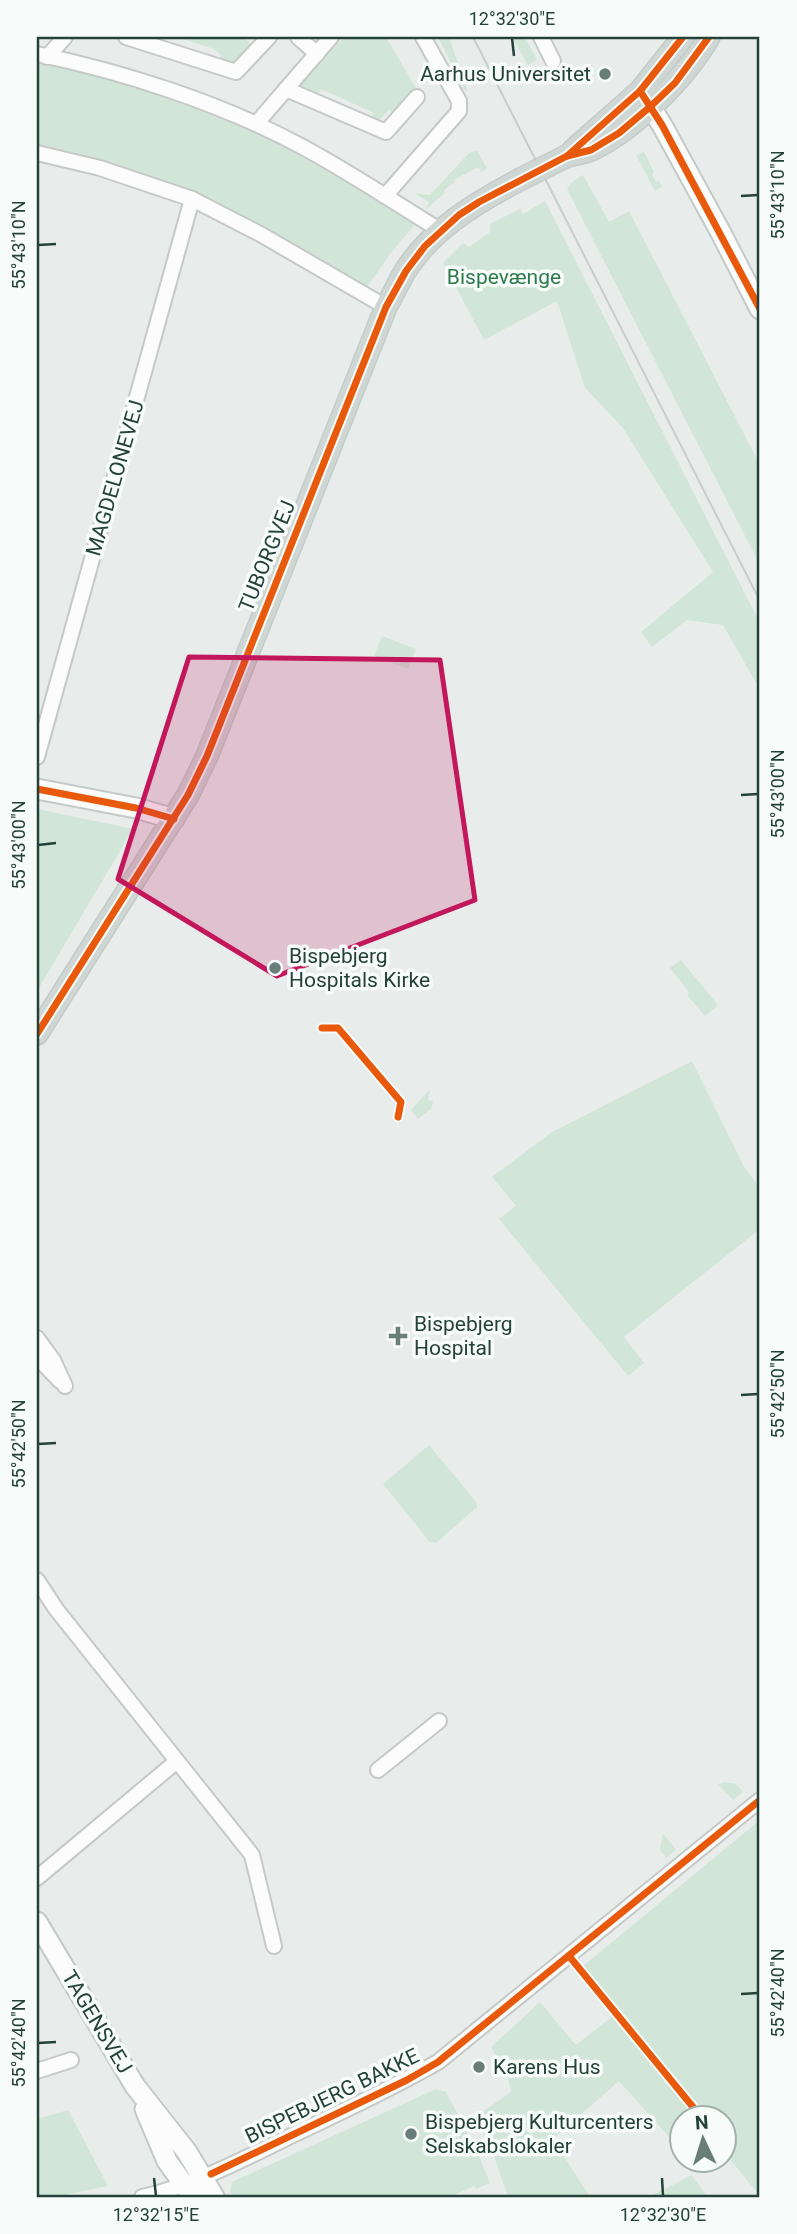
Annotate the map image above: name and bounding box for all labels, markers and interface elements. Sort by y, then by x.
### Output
text: 12°32'30"E [469,8,555,29]
place label: Aarhus Universitet [420,62,591,86]
marker: Aarhus Universitet [597,66,613,82]
text: 55°43'10"N [767,150,788,240]
text: 55°43'10"N [8,200,29,290]
park label: Bispevænge [447,265,561,289]
street label: MAGDELONEVEJ [81,397,149,559]
street label: TUBORGVEJ [234,497,300,615]
text: 55°43'00"N [767,749,788,839]
text: 55°43'00"N [8,800,29,890]
place label: Bispebjerg Hospitals Kirke [289,944,430,992]
marker: Bispebjerg Hospitals Kirke [267,960,283,976]
place label: Bispebjerg Hospital [414,1312,513,1360]
marker: Bispebjerg Hospital [388,1326,408,1346]
text: 55°42'50"N [767,1349,788,1439]
text: 55°42'50"N [8,1399,29,1489]
text: 55°42'40"N [767,1948,788,2038]
street label: TAGENSVEJ [57,1966,137,2078]
text: 55°42'40"N [8,1998,29,2088]
street label: BISPEBJERG BAKKE [241,2043,423,2149]
place label: Karens Hus [493,2055,601,2079]
marker: Karens Hus [471,2059,487,2075]
north arrow [668,2104,738,2174]
place label: Bispebjerg Kulturcenters Selskabslokaler [425,2110,654,2158]
text: N [694,2111,709,2134]
marker: Bispebjerg Kulturcenters Selskabslokaler [403,2126,419,2142]
text: 12°32'15"E [113,2204,199,2225]
text: 12°32'30"E [620,2204,706,2225]

